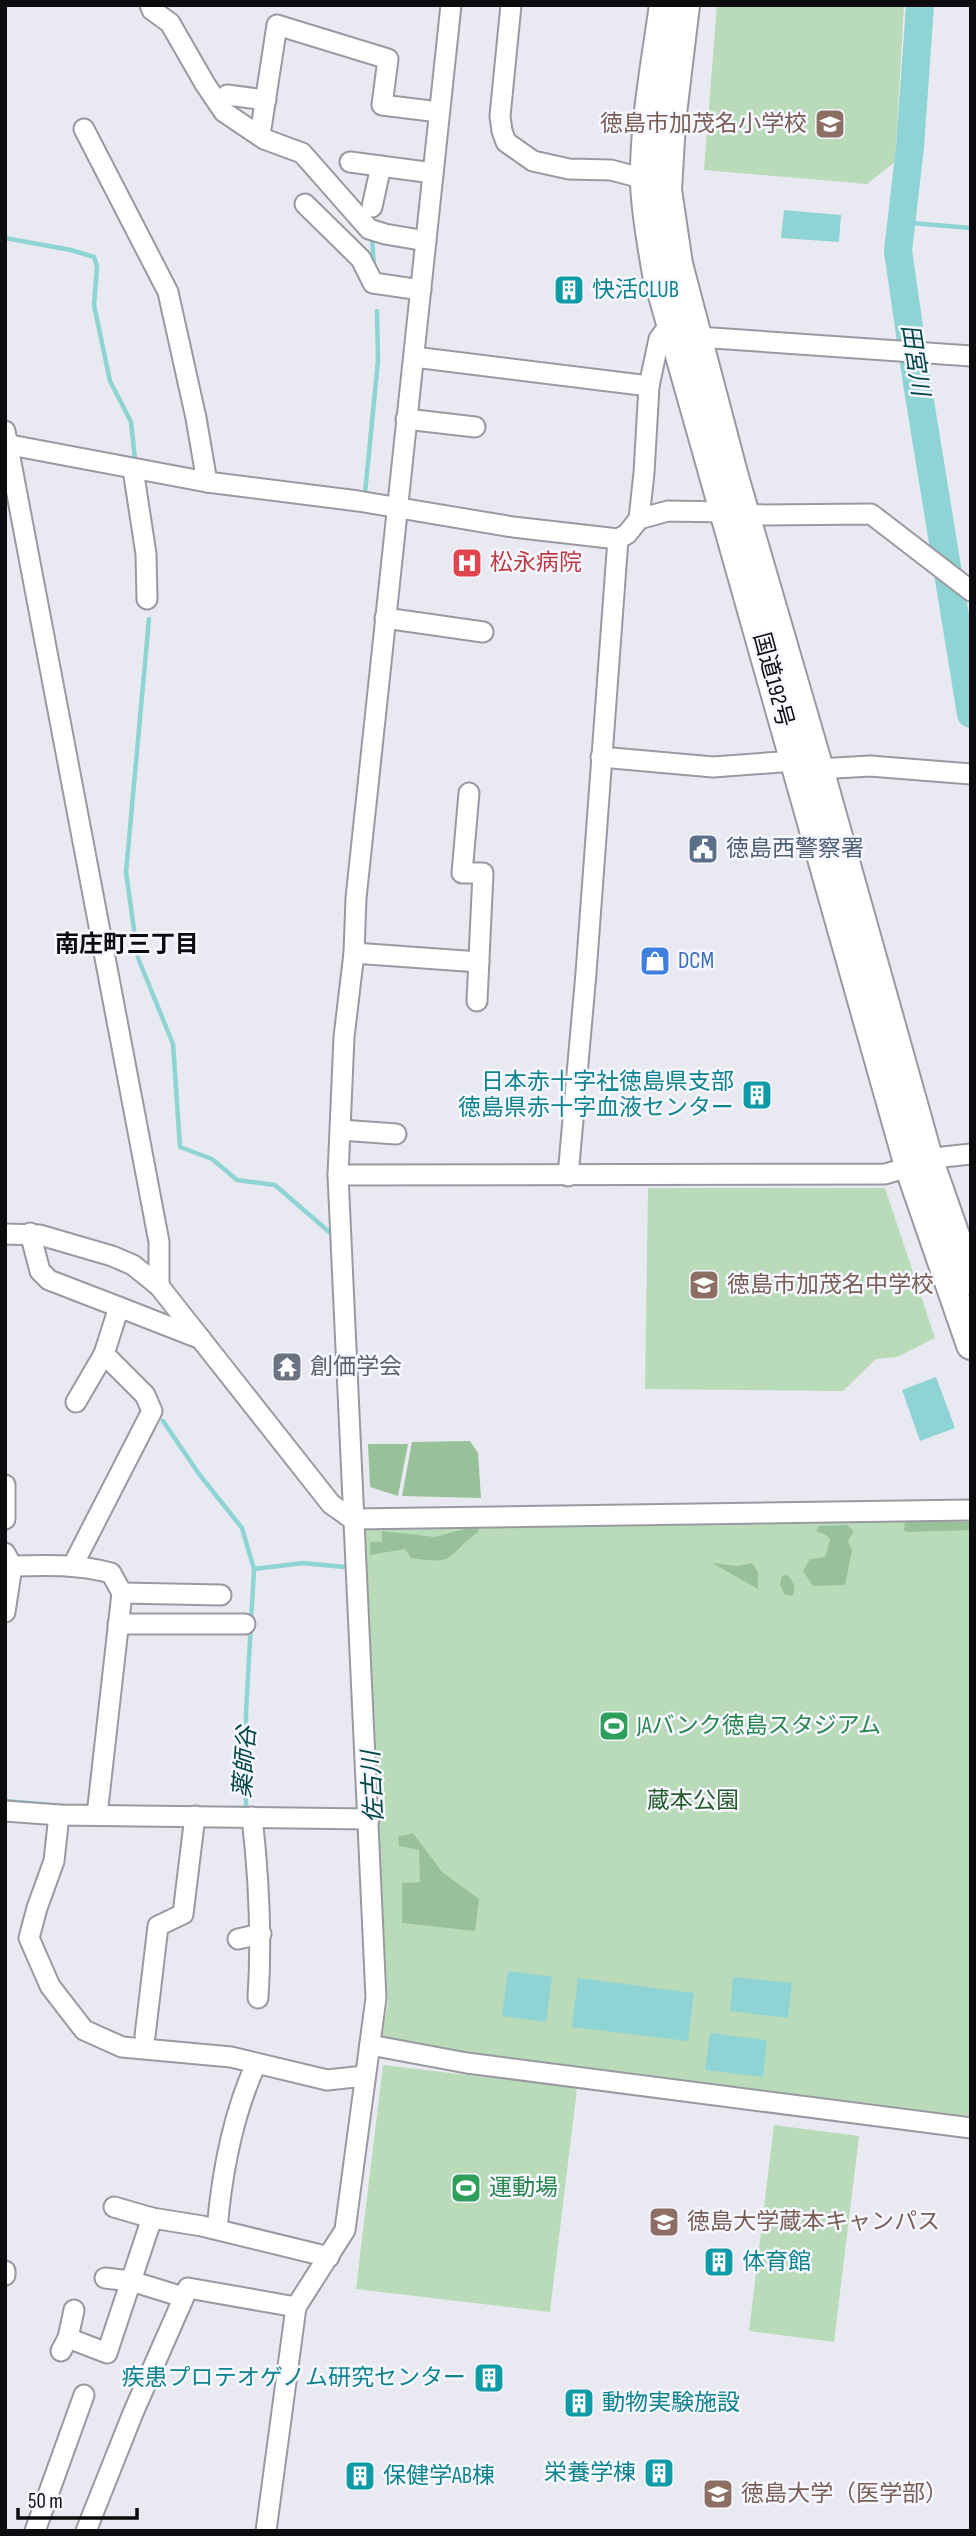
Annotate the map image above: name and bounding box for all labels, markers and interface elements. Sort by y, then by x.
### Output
school or university icon: 徳島市加茂名小学校 [813,107,847,141]
place label: 徳島市加茂名小学校 [600,110,807,138]
building icon: 快活CLUB [552,273,586,307]
place label: 快活CLUB [592,276,679,304]
water label: 田宮川 [895,322,935,401]
hospital icon: 松永病院 [450,546,484,580]
place label: 松永病院 [490,549,582,577]
street label: 国道192号 [747,630,799,730]
public building icon: 徳島西警察署 [686,832,720,866]
place label: 徳島西警察署 [726,835,864,863]
district label: 南庄町三丁目 [55,930,199,959]
shop icon: DCM [638,944,672,978]
place label: DCM [678,947,714,975]
place label: 日本赤十字社徳島県支部 徳島県赤十字血液センター [458,1068,734,1122]
building icon: 日本赤十字社徳島県支部 徳島県赤十字血液センター [740,1078,774,1112]
school or university icon: 徳島市加茂名中学校 [687,1268,721,1302]
place label: 徳島市加茂名中学校 [727,1271,934,1299]
temple icon: 創価学会 [270,1350,304,1384]
place label: 創価学会 [310,1353,402,1381]
sports icon: JAバンク徳島スタジアム [597,1709,631,1743]
place label: JAバンク徳島スタジアム [636,1712,881,1740]
water label: 薬師谷 [228,1723,262,1799]
water label: 佐古川 [356,1747,389,1824]
park label: 蔵本公園 [647,1787,739,1815]
sports icon: 運動場 [449,2171,483,2205]
place label: 運動場 [489,2174,558,2202]
school or university icon: 徳島大学蔵本キャンパス [647,2205,681,2239]
place label: 徳島大学蔵本キャンパス [687,2208,940,2236]
building icon: 体育館 [702,2245,736,2279]
place label: 体育館 [742,2248,811,2276]
building icon: 疾患プロテオゲノム研究センター [472,2361,506,2395]
place label: 疾患プロテオゲノム研究センター [122,2364,466,2392]
building icon: 動物実験施設 [562,2386,596,2420]
place label: 動物実験施設 [602,2389,740,2417]
building icon: 栄養学棟 [642,2456,676,2490]
building icon: 保健学AB棟 [343,2459,377,2493]
place label: 栄養学棟 [544,2459,636,2487]
place label: 保健学AB棟 [383,2462,495,2490]
scale bar [18,2476,136,2520]
school or university icon: 徳島大学（医学部） [701,2477,735,2511]
place label: 徳島大学（医学部） [741,2480,948,2508]
text: 50 m [28,2489,63,2514]

